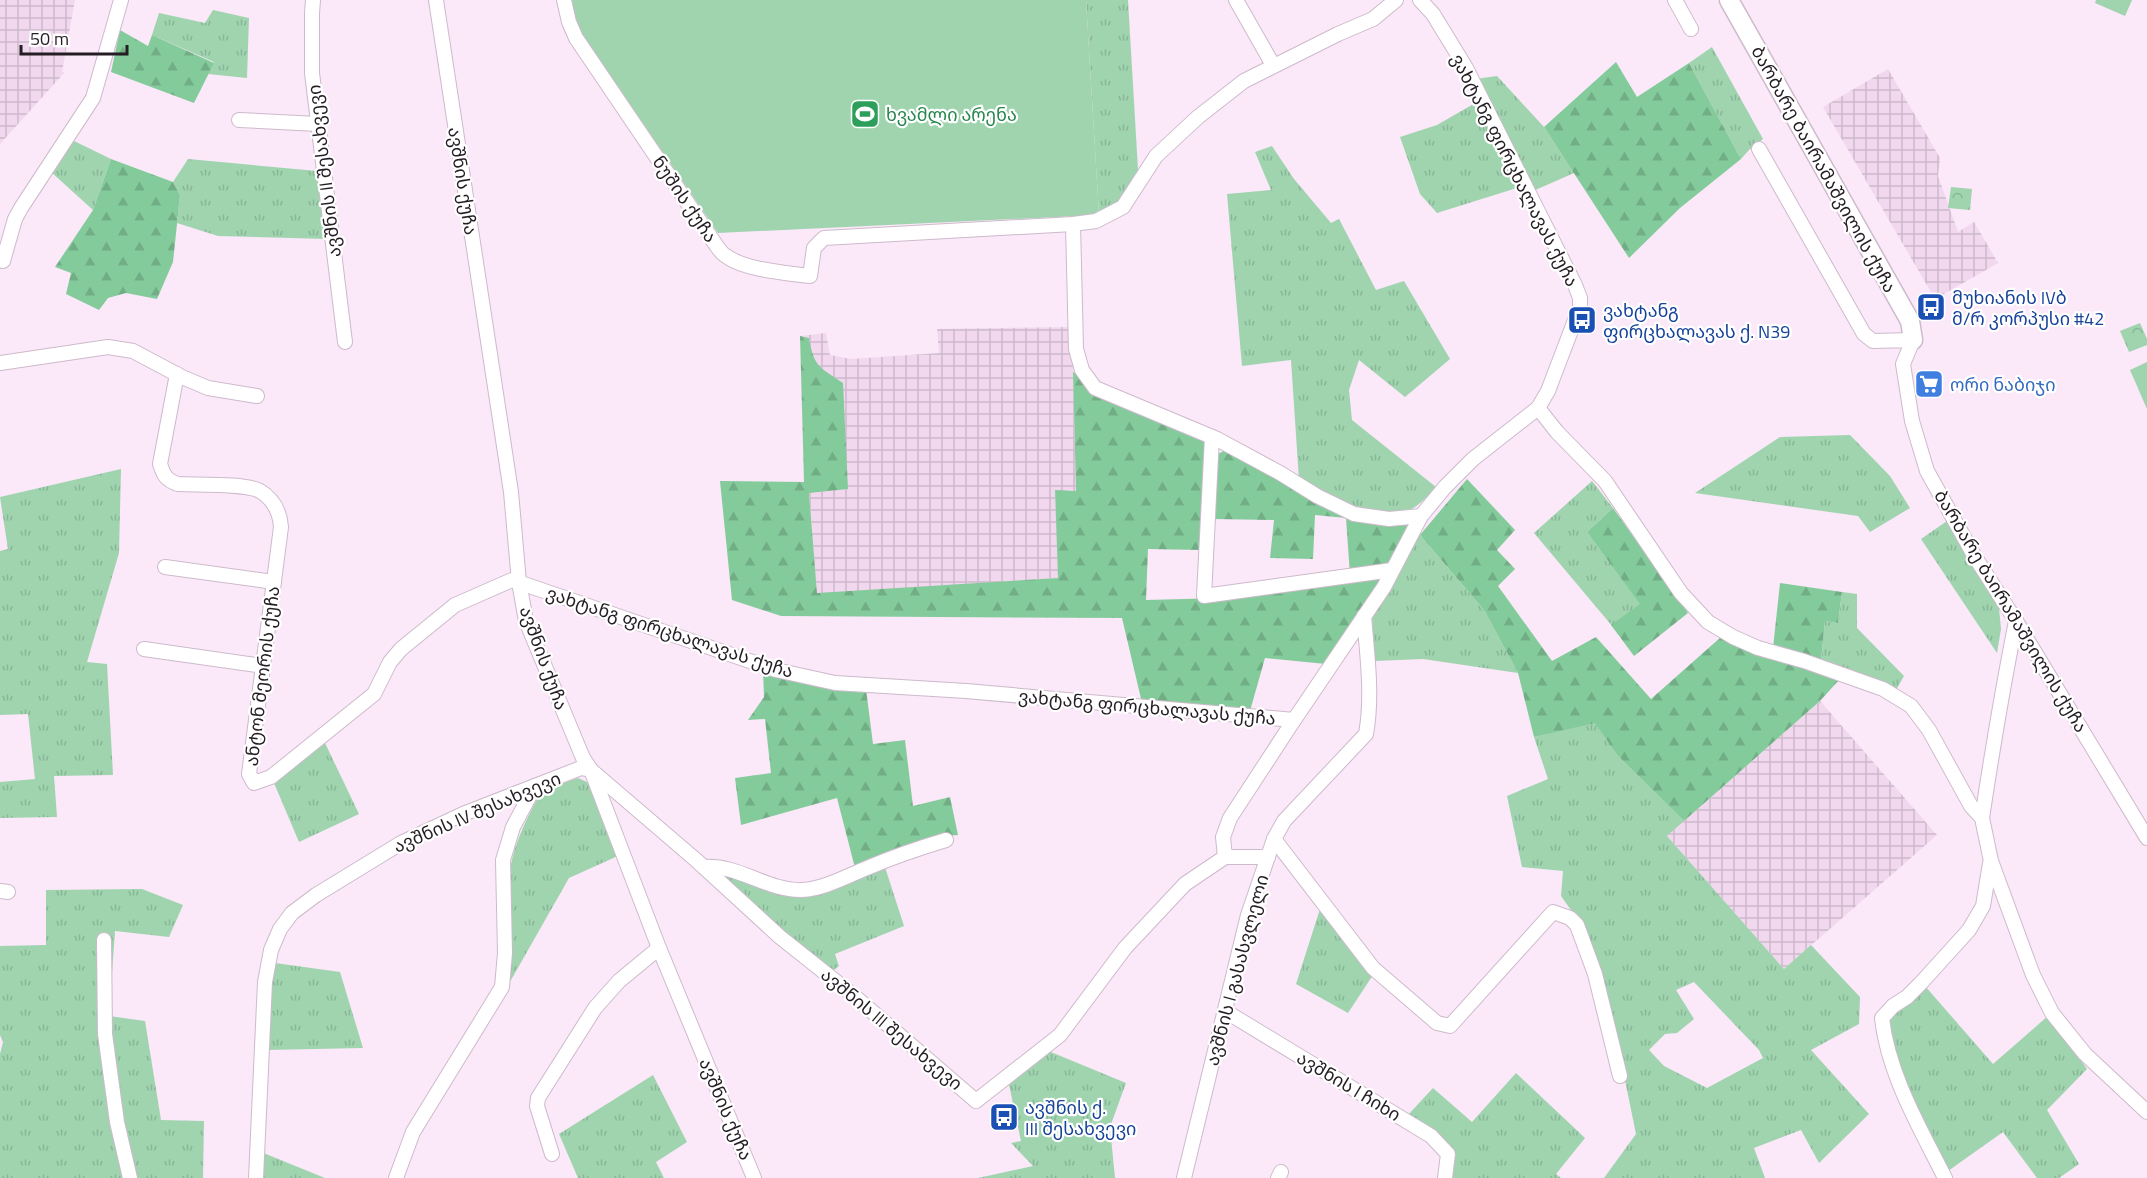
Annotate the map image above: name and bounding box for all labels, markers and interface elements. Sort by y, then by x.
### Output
scale bar [21,18,128,56]
text: 50 m [30,25,69,52]
street label: ბარბარე ბაირამაშვილის ქუჩა [1745,40,1903,298]
street label: ვახტანგ ფირცხალავას ქუჩა [1444,49,1586,291]
street label: ავშნის II შესახვევი [300,83,348,259]
sports icon: ხვამლი არენა [849,98,881,130]
place label: ხვამლი არენა [886,101,1017,128]
street label: ავშნის ქუჩა [441,125,485,237]
street label: ნუშის ქუჩა [646,150,724,248]
place label: მუხიანის IVბ მ/რ კორპუსი #42 [1952,284,2104,332]
bus stop icon: მუხიანის IVბ მ/რ კორპუსი #42 [1915,291,1947,323]
place label: ვახტანგ ფირცხალავას ქ. N39 [1603,297,1790,345]
bus stop icon: ვახტანგ ფირცხალავას ქ. N39 [1566,304,1598,336]
supermarket icon: ორი ნაბიჯი [1913,368,1945,400]
place label: ორი ნაბიჯი [1950,371,2056,398]
street label: ბარბარე ბაირამაშვილის ქუჩა [1928,484,2094,738]
street label: ვახტანგ ფირცხალავას ქუჩა [543,579,797,685]
street label: ანტონ მეორის ქუჩა [238,584,286,768]
street label: ავშნის ქუჩა [513,602,575,714]
street label: ვახტანგ ფირცხალავას ქუჩა [1017,682,1277,732]
street label: ავშნის IV შესახვევი [389,764,565,860]
street label: ავშნის I გასასვლელი [1198,871,1276,1069]
street label: ავშნის III შესახვევი [815,961,969,1097]
street label: ავშნის I ჩიხი [1292,1044,1406,1128]
street label: ავშნის ქუჩა [692,1054,760,1164]
place label: ავშნის ქ. III შესახვევი [1025,1094,1136,1142]
bus stop icon: ავშნის ქ. III შესახვევი [988,1101,1020,1133]

